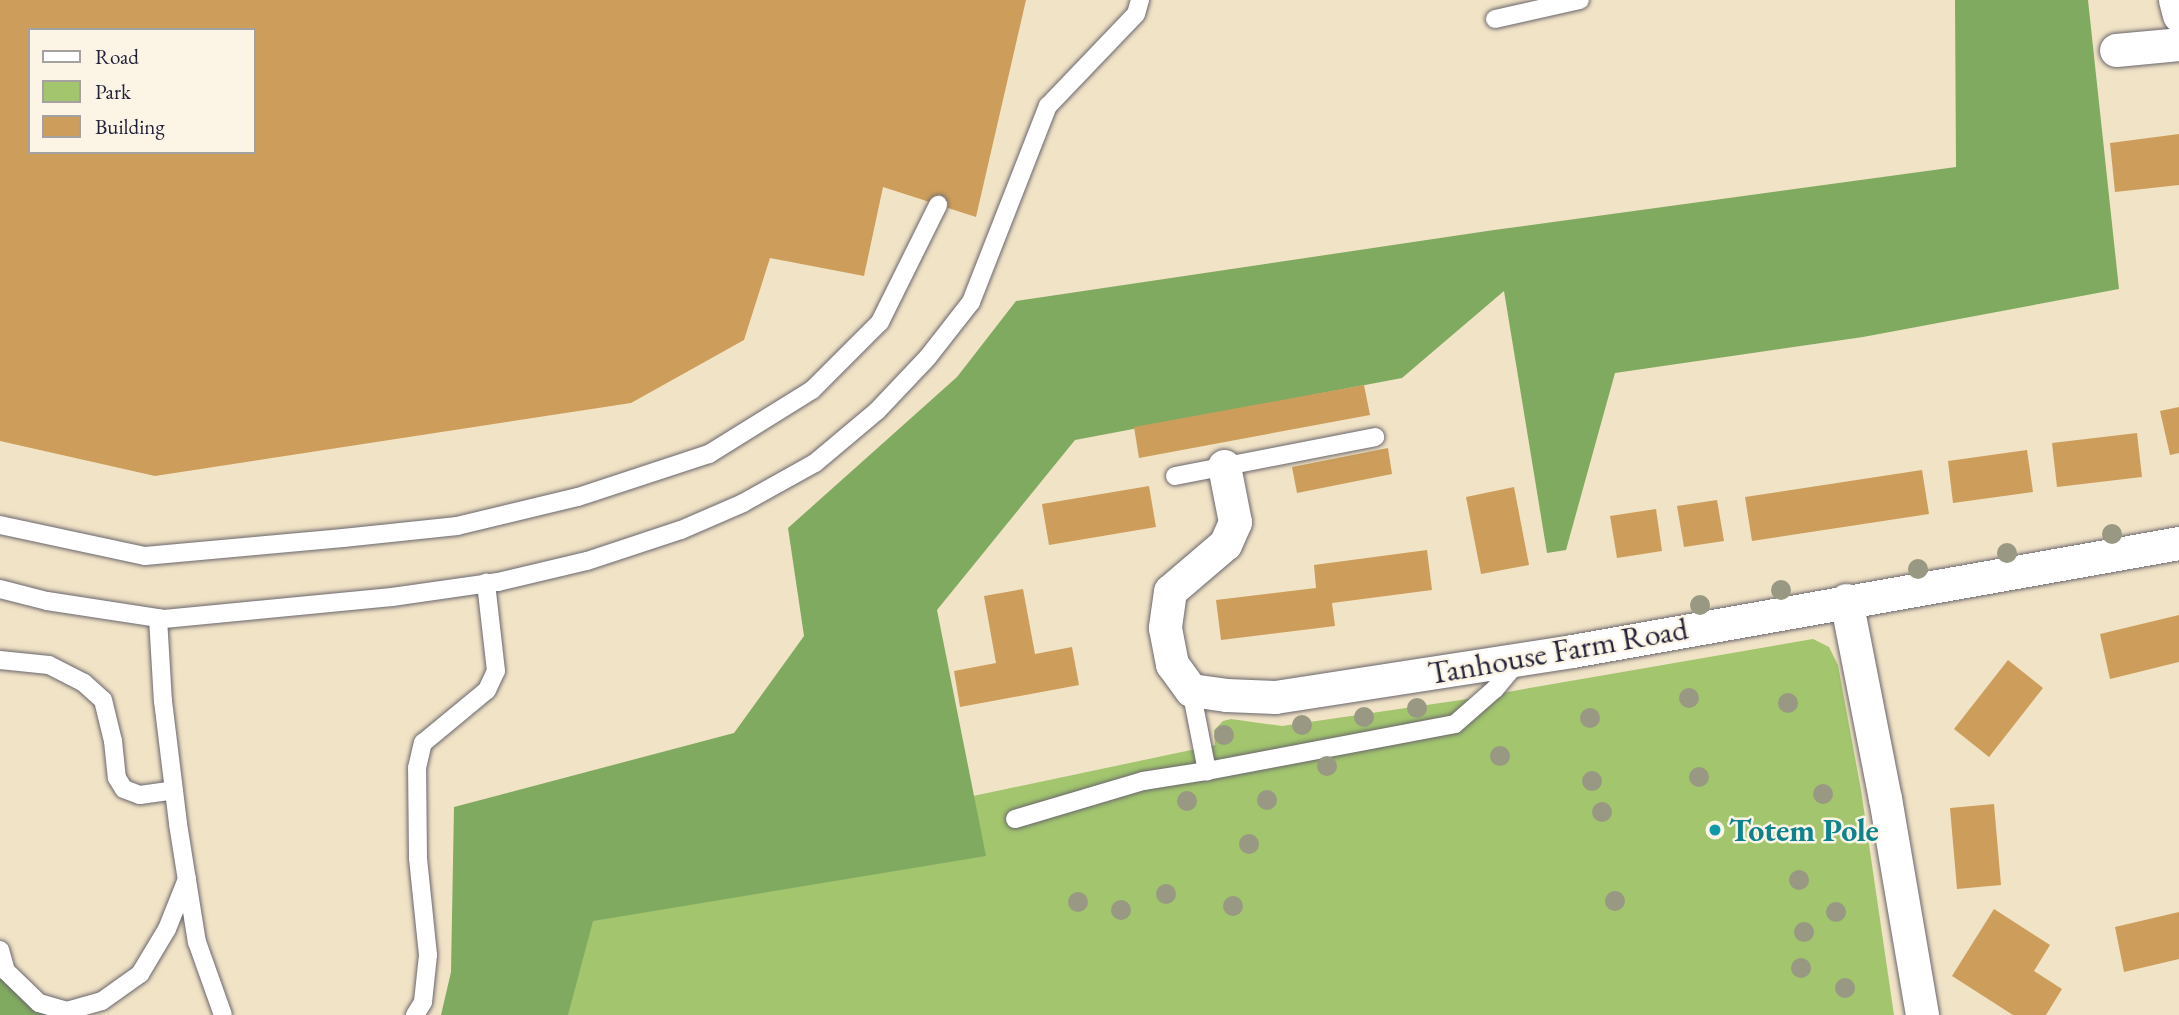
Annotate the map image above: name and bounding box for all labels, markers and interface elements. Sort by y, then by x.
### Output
legend [28,28,256,154]
text: Road [95,43,139,70]
text: Park [95,78,131,105]
text: Building [95,113,165,140]
street label: Tanhouse Farm Road [1425,609,1691,693]
place label: Totem Pole [1729,811,1879,849]
marker: Totem Pole [1707,822,1723,838]

